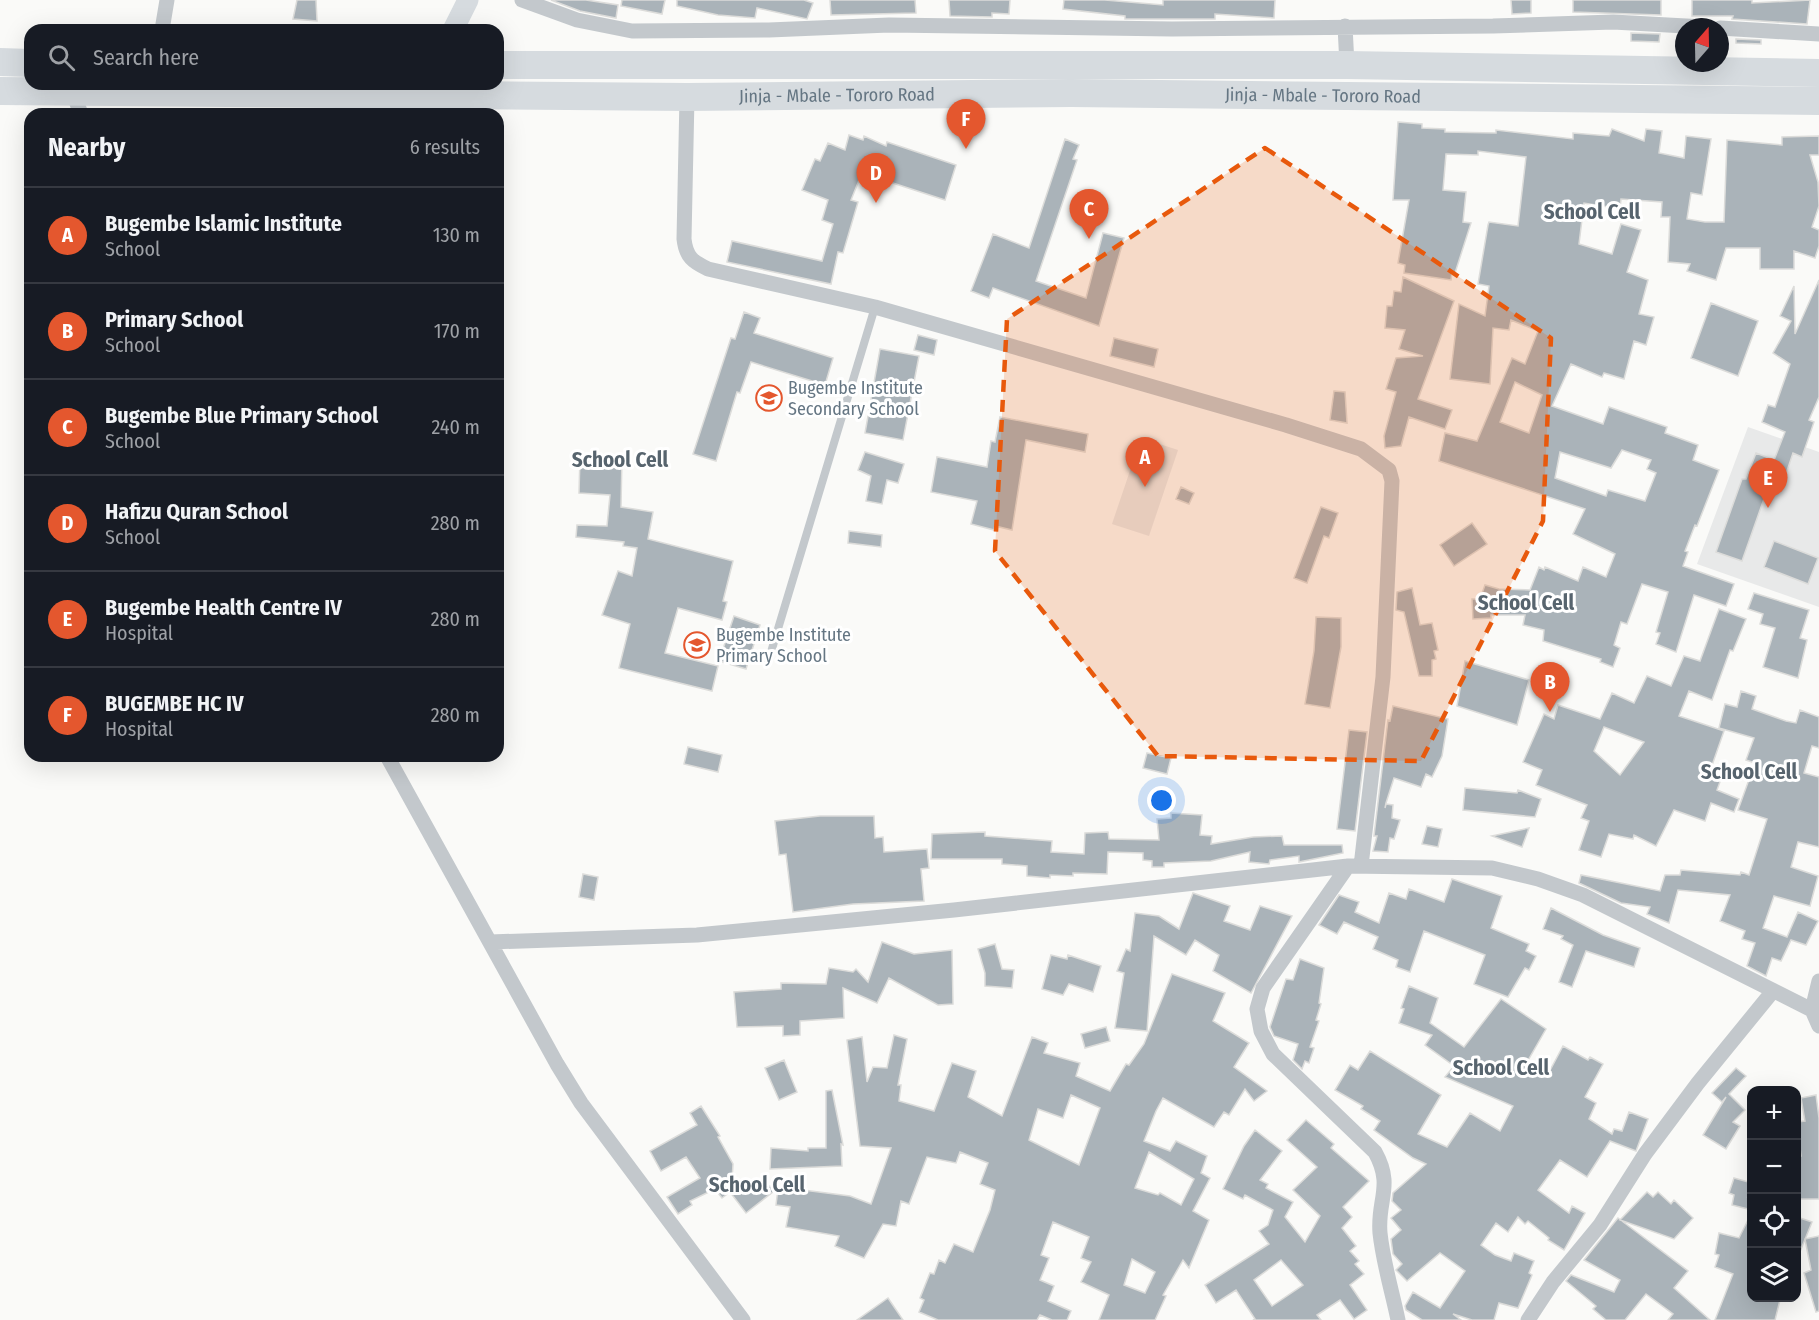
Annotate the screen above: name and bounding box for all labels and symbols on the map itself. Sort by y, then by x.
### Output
north arrow [1675,18,1729,72]
street label: Jinja - Mbale - Tororo Road [739,83,935,107]
street label: Jinja - Mbale - Tororo Road [1225,84,1421,108]
pin: F [946,100,986,149]
pin: D [856,154,896,203]
pin: C [1070,190,1108,239]
district label: School Cell [1544,199,1640,225]
place label: Bugembe Institute Secondary School [788,377,923,420]
school or university icon: Bugembe Institute Secondary School [754,383,784,413]
pin: A [1126,438,1164,487]
district label: School Cell [572,447,668,473]
pin: E [1748,458,1788,508]
district label: School Cell [1478,590,1574,616]
place label: Bugembe Institute Primary School [716,624,851,667]
school or university icon: Bugembe Institute Primary School [682,630,712,660]
pin: B [1530,662,1570,712]
district label: School Cell [1701,759,1797,785]
your location [1147,786,1176,815]
district label: School Cell [1453,1055,1549,1081]
district label: School Cell [709,1172,805,1198]

